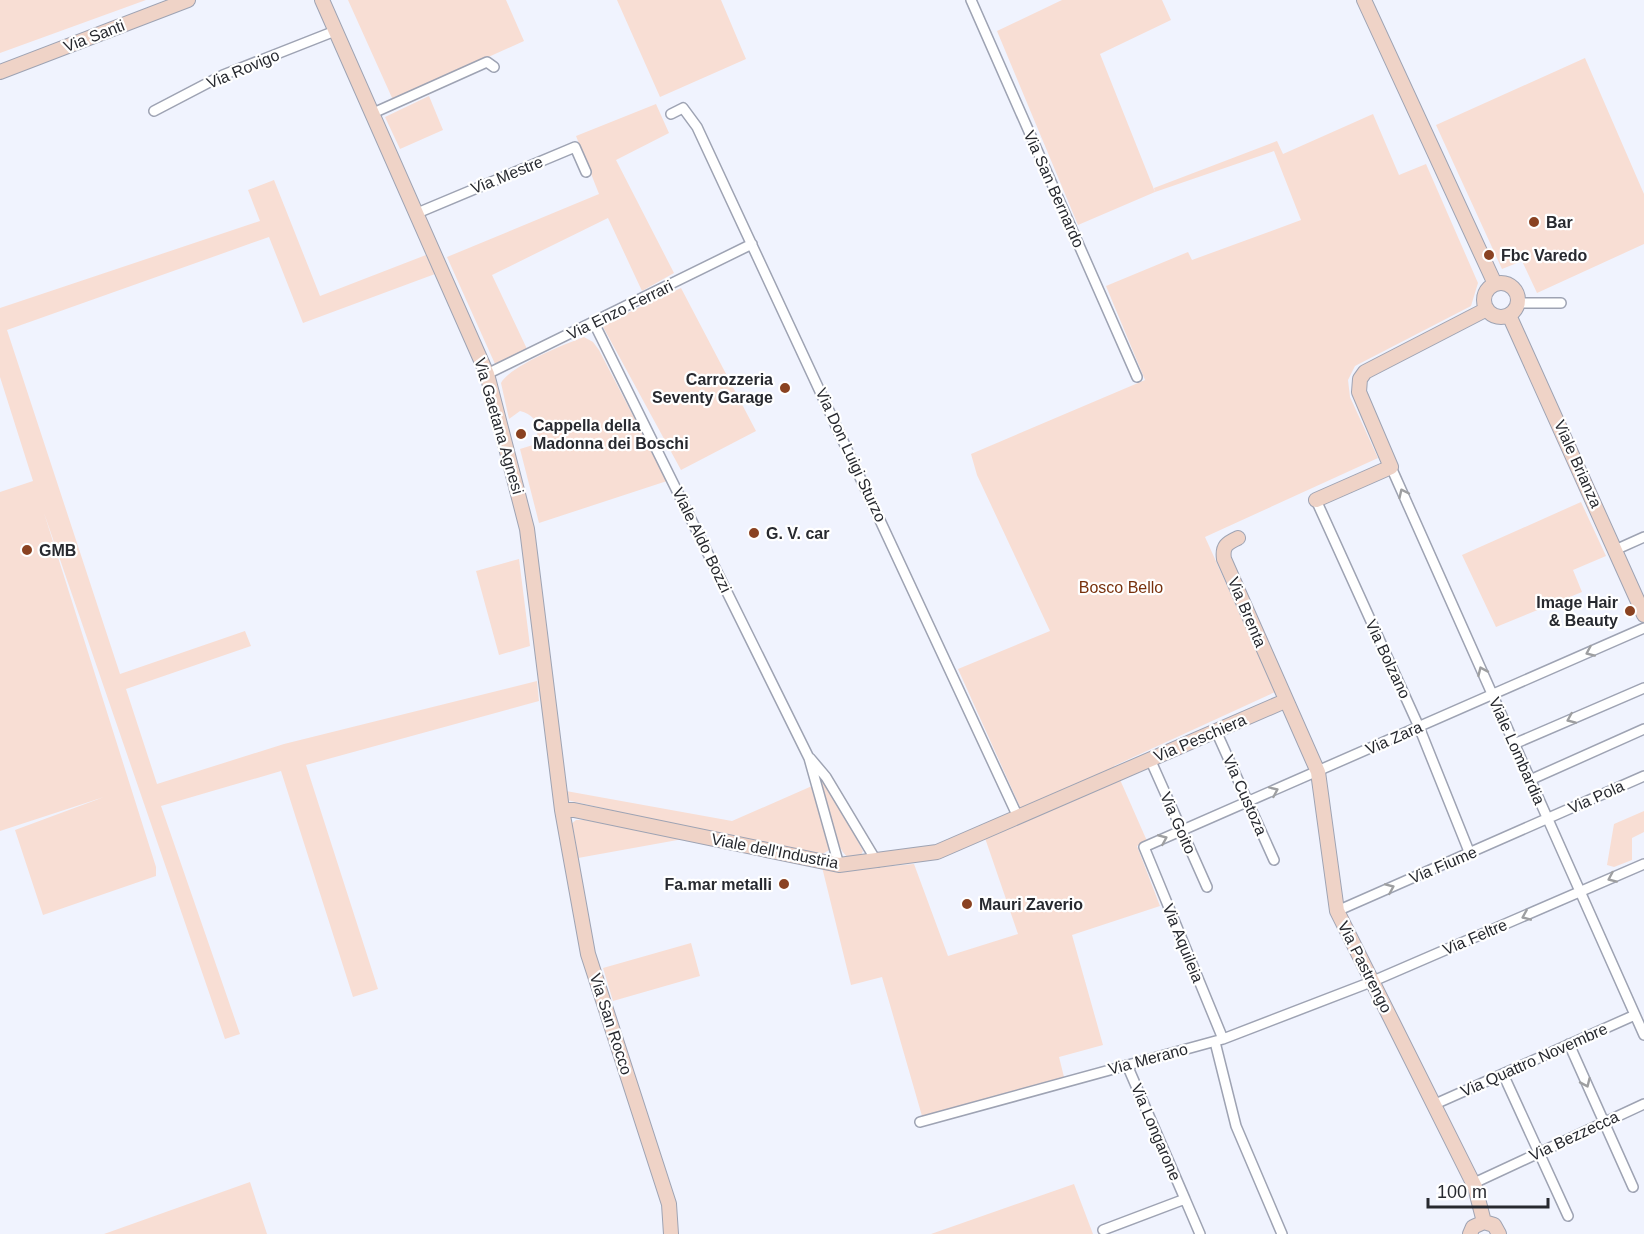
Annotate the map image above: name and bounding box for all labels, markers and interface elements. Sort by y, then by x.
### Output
street label: Via Santi [61,17,127,55]
street label: Via Rovigo [204,46,282,92]
street label: Via San Bernardo [1021,128,1087,250]
street label: Via Mestre [468,153,546,197]
place label: Bar [1546,214,1573,231]
marker: Bar [1527,215,1541,229]
place label: Fbc Varedo [1501,247,1587,264]
marker: Fbc Varedo [1482,248,1496,262]
street label: Via Enzo Ferrari [564,277,676,343]
street label: Via Gaetana Agnesi [471,356,527,496]
place label: Carrozzeria Seventy Garage [652,371,773,406]
marker: Carrozzeria Seventy Garage [778,381,792,395]
street label: Via Don Luigi Sturzo [813,385,890,525]
place label: Cappella della Madonna dei Boschi [533,417,689,452]
street label: Viale Brianza [1551,418,1605,510]
marker: Cappella della Madonna dei Boschi [514,427,528,441]
street label: Viale Aldo Bozzi [669,485,735,595]
one-way arrow [1399,488,1411,499]
place label: G. V. car [766,525,829,542]
marker: G. V. car [747,526,761,540]
place label: GMB [39,542,76,559]
marker: GMB [20,543,34,557]
street label: Via Brenta [1225,574,1269,650]
park label: Bosco Bello [1079,579,1163,596]
place label: Image Hair & Beauty [1536,594,1618,629]
marker: Image Hair & Beauty [1623,604,1637,618]
street label: Via Bolzano [1362,617,1414,701]
one-way arrow [1586,645,1597,657]
one-way arrow [1477,667,1489,678]
street label: Viale Lombardia [1486,695,1548,807]
street label: Via Peschiera [1151,711,1249,765]
one-way arrow [1566,712,1577,724]
street label: Via Zara [1363,718,1425,758]
street label: Via Custoza [1220,752,1270,838]
street label: Via Pola [1565,777,1627,817]
one-way arrow [1268,786,1279,798]
street label: Via Goito [1157,790,1199,856]
street label: Viale dell'Industria [710,830,840,872]
one-way arrow [1157,834,1168,846]
street label: Via Fiume [1407,843,1479,887]
one-way arrow [1607,871,1618,883]
place label: Fa.mar metalli [664,876,772,893]
marker: Fa.mar metalli [777,877,791,891]
one-way arrow [1384,883,1395,895]
place label: Mauri Zaverio [979,896,1083,913]
marker: Mauri Zaverio [960,897,974,911]
street label: Via Aquileia [1160,901,1207,985]
one-way arrow [1521,908,1532,920]
street label: Via Feltre [1440,916,1510,958]
street label: Via Pastrengo [1335,918,1395,1016]
street label: Via San Rocco [587,971,635,1077]
street label: Via Quattro Novembre [1458,1020,1610,1100]
street label: Via Merano [1106,1040,1190,1078]
one-way arrow [1579,1077,1591,1088]
street label: Via Longarone [1128,1081,1184,1183]
street label: Via Bezzecca [1527,1108,1621,1164]
scale bar [1428,1171,1548,1209]
text: 100 m [1437,1182,1487,1202]

